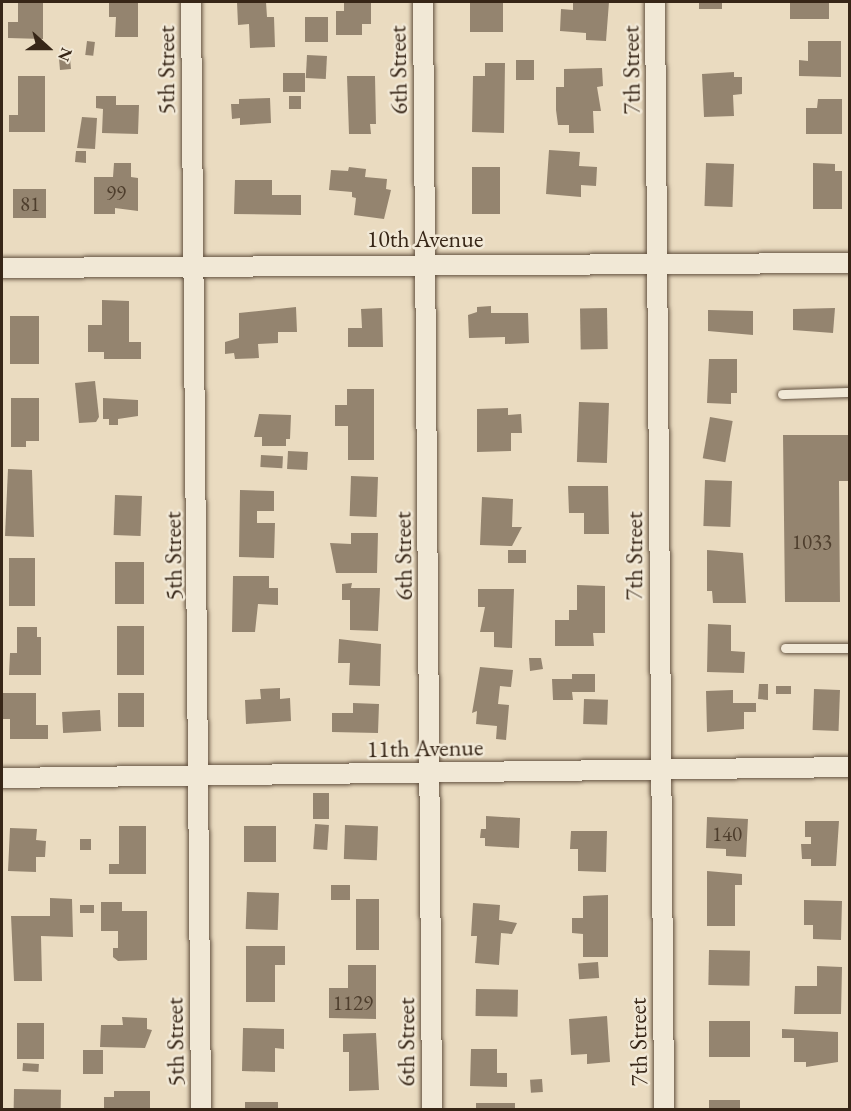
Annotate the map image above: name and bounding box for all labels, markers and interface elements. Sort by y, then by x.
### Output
north arrow [18,18,78,78]
street label: 6th Street [383,25,413,115]
street label: 7th Street [616,25,646,115]
street label: 5th Street [152,26,180,114]
text: N [53,45,77,64]
house number: 99 [106,180,126,206]
house number: 81 [20,191,40,217]
street label: 10th Avenue [367,225,483,253]
street label: 5th Street [158,511,188,601]
street label: 6th Street [388,511,418,601]
street label: 7th Street [620,512,648,600]
house number: 1033 [792,529,832,555]
street label: 11th Avenue [366,733,484,763]
house number: 140 [712,821,742,847]
house number: 1129 [333,990,373,1016]
street label: 5th Street [160,997,190,1087]
street label: 7th Street [623,997,653,1087]
street label: 6th Street [392,998,420,1086]

